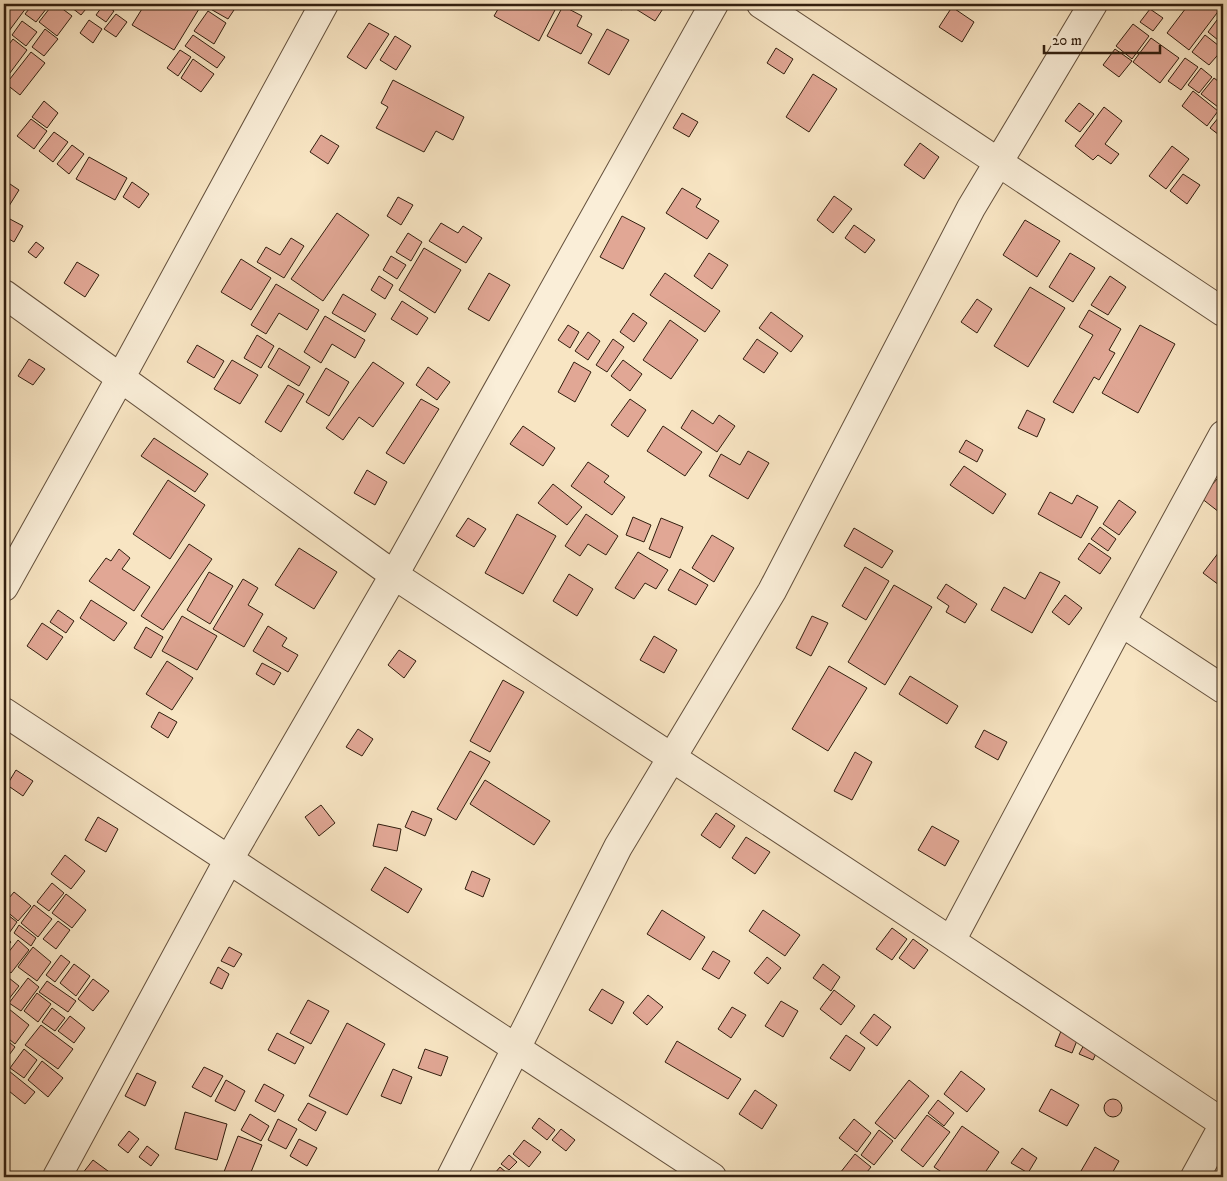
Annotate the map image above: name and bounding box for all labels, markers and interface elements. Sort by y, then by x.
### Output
scale bar [1044,22,1161,54]
text: 20 m [1052,31,1082,50]

